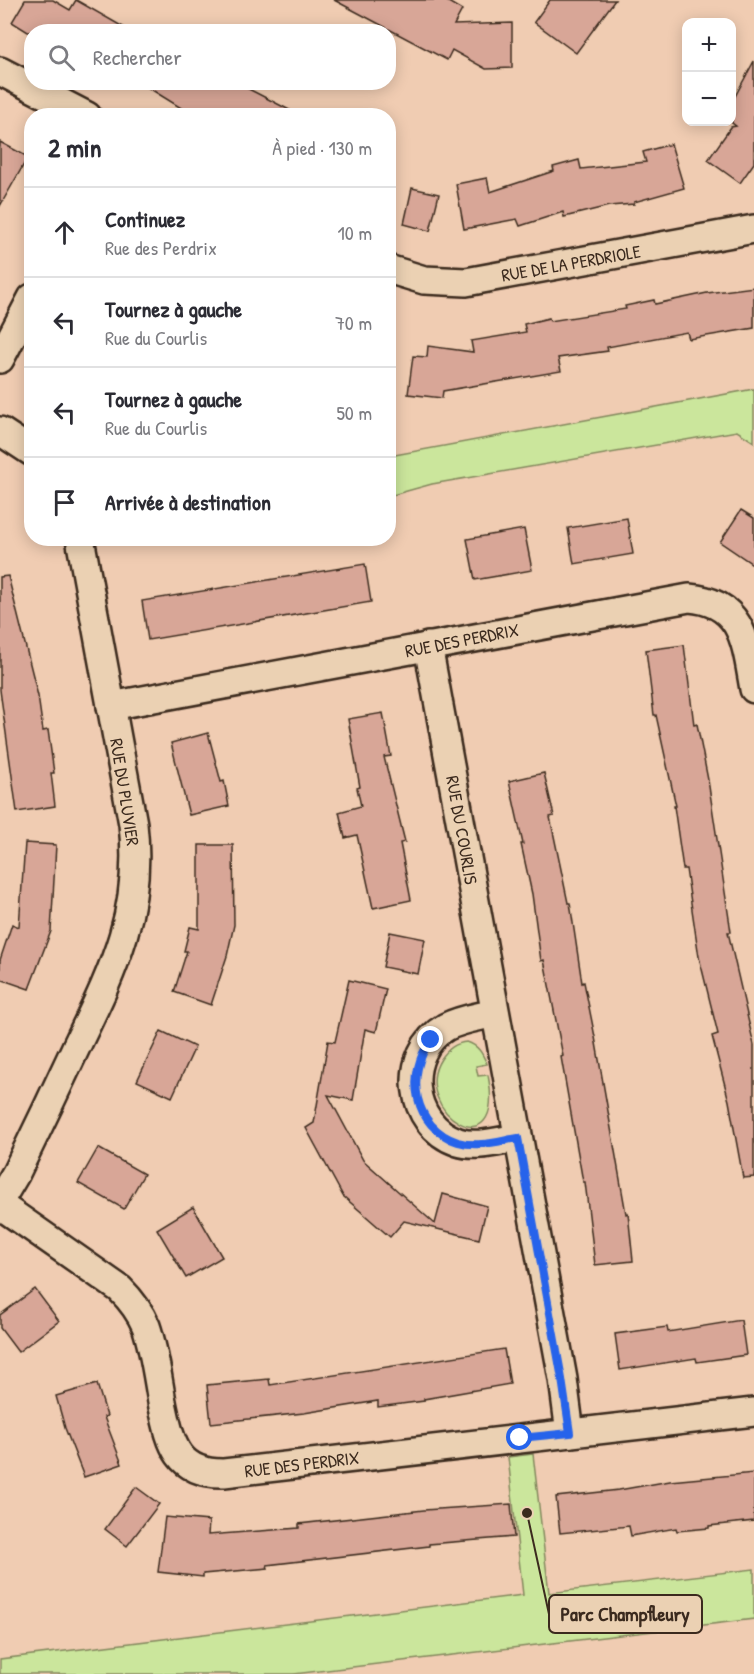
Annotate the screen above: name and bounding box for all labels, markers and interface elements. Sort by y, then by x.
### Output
map controls [682,18,736,126]
button: + [682,18,736,72]
search box [24,24,396,90]
icon: search [45,41,78,74]
text: Rechercher [93,42,182,72]
button: − [682,72,736,126]
text: 2 min [48,130,101,165]
text: À pied · 130 m [272,134,372,161]
text: Continuez [105,204,185,234]
icon: ahead [48,216,81,249]
text: 10 m [338,219,372,246]
text: Rue des Perdrix [105,234,217,261]
street label: RUE DE LA PERDRIOLE [499,238,643,288]
text: Tournez à gauche [105,294,242,324]
icon: left [48,306,81,339]
text: 70 m [335,309,372,336]
text: Rue du Courlis [105,324,207,351]
text: Tournez à gauche [105,384,242,414]
icon: left [48,396,81,429]
text: 50 m [336,399,372,426]
text: Rue du Courlis [105,414,207,441]
icon: arrive [48,486,81,519]
text: Arrivée à destination [105,487,271,517]
street label: RUE DES PERDRIX [403,617,521,663]
street label: RUE DU PLUVIER [104,736,146,848]
street label: RUE DU COURLIS [440,774,484,886]
route end [417,1026,443,1052]
route start [506,1424,532,1450]
street label: RUE DES PERDRIX [243,1445,361,1483]
callout: Parc Champfleury [549,1595,702,1633]
text: Parc Champfleury [560,1600,690,1628]

